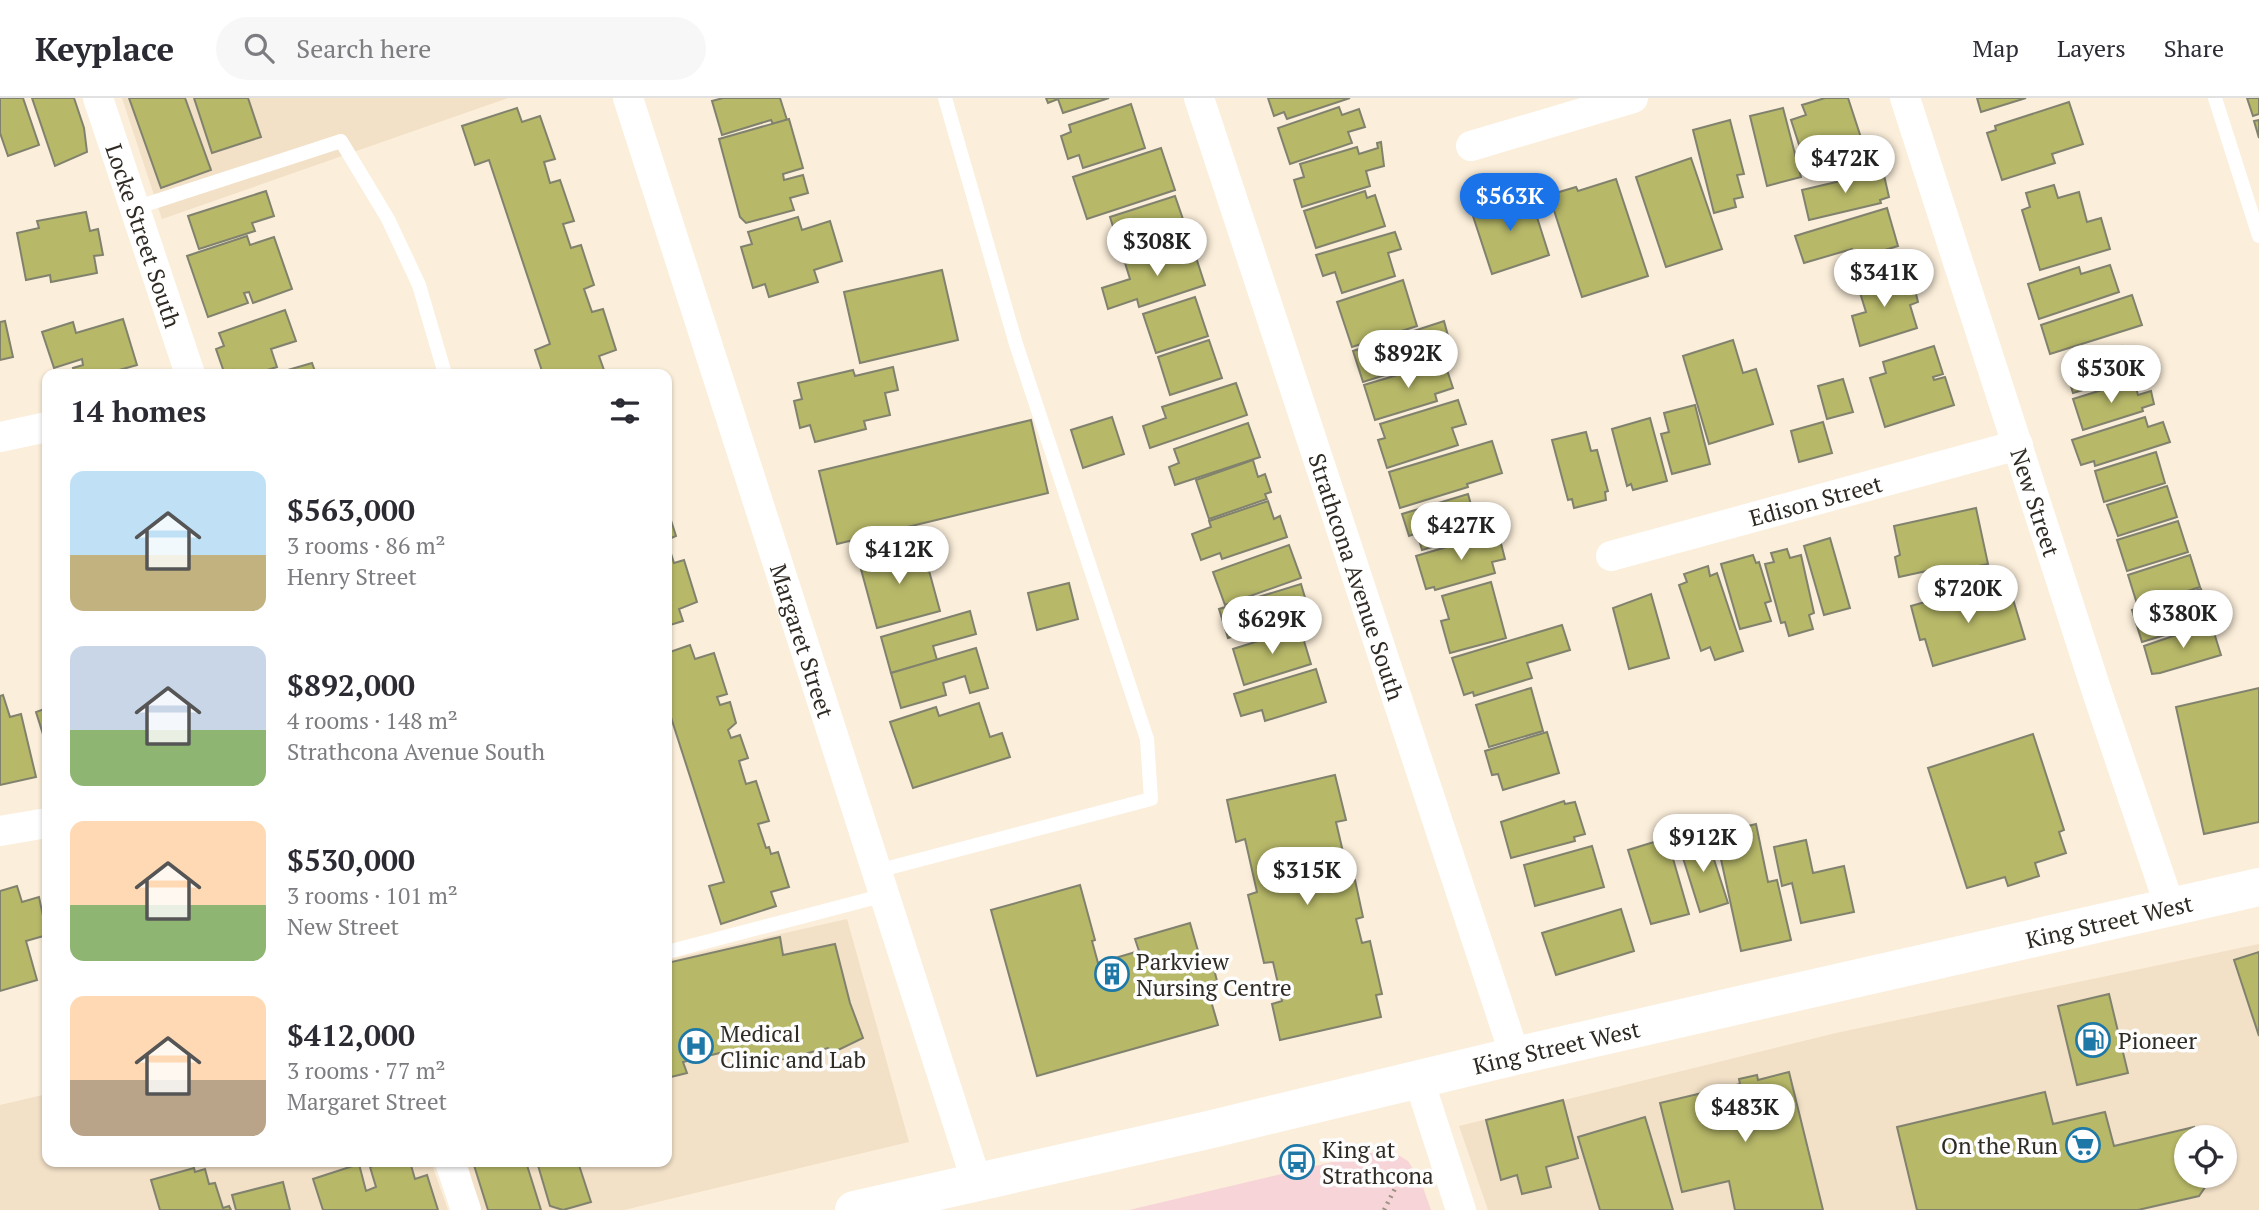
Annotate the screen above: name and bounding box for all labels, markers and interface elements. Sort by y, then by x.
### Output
search box [216,17,706,80]
text: Keyplace [35,27,174,70]
icon: search [240,29,278,67]
text: Search here [296,31,431,65]
text: Map [1972,32,2019,64]
text: Layers [2057,32,2126,64]
text: Share [2164,32,2224,64]
pin: $472K [1796,136,1894,195]
street label: Locke Street South [99,139,189,332]
text: $472K [1811,142,1879,173]
pin: $563K [1461,174,1559,233]
text: $563K [1476,180,1544,211]
pin: $308K [1108,218,1206,278]
text: $308K [1123,225,1191,256]
pin: $341K [1835,250,1933,309]
text: $341K [1850,256,1918,287]
pin: $892K [1359,330,1457,390]
text: $892K [1374,337,1442,368]
pin: $530K [2062,345,2160,405]
text: $530K [2077,352,2145,383]
text: 14 homes [70,391,206,431]
icon: filters [606,392,644,430]
street label: New Street [2004,444,2068,561]
street label: Strathcona Avenue South [1302,449,1412,705]
street label: Edison Street [1746,467,1886,533]
text: $563,000 [287,490,415,530]
icon: home [126,499,210,583]
pin: $427K [1412,503,1510,562]
text: $427K [1427,509,1495,540]
pin: $412K [850,526,948,586]
text: 3 rooms · 86 m² [287,530,446,561]
text: $412K [865,533,933,564]
street label: Margaret Street [763,560,842,722]
text: Henry Street [287,561,417,592]
pin: $720K [1919,566,2017,625]
text: $720K [1934,572,2002,603]
pin: $380K [2134,590,2232,650]
pin: $629K [1223,596,1321,656]
text: $380K [2149,597,2217,628]
text: $629K [1238,603,1306,634]
text: $892,000 [287,665,415,705]
icon: home [126,674,210,758]
text: 4 rooms · 148 m² [287,705,458,736]
text: Strathcona Avenue South [287,736,545,767]
pin: $912K [1654,814,1752,874]
text: $912K [1669,821,1737,852]
text: $530,000 [287,840,415,880]
pin: $315K [1258,848,1356,907]
icon: home [126,849,210,933]
text: $315K [1273,854,1341,885]
text: 3 rooms · 101 m² [287,880,458,911]
street label: King Street West [2023,887,2196,955]
text: New Street [287,911,399,942]
place label: Parkview Nursing Centre [1136,946,1292,1003]
building icon: Parkview Nursing Centre [1093,955,1131,993]
street label: King Street West [1470,1013,1643,1081]
text: $412,000 [287,1015,415,1055]
place label: Medical Clinic and Lab [720,1018,866,1075]
fuel station icon: Pioneer [2074,1021,2112,1059]
icon: home [126,1024,210,1108]
place label: Pioneer [2118,1025,2197,1056]
hospital icon: Medical Clinic and Lab [677,1027,715,1065]
text: 3 rooms · 77 m² [287,1055,446,1086]
pin: $483K [1696,1084,1794,1144]
text: Margaret Street [287,1086,447,1117]
text: $483K [1711,1091,1779,1122]
map controls [2174,1125,2237,1188]
button: locate [2174,1125,2237,1188]
supermarket icon: On the Run [2064,1126,2102,1164]
place label: On the Run [1941,1130,2058,1161]
place label: King at Strathcona [1322,1134,1434,1191]
bus stop icon: King at Strathcona [1278,1143,1316,1181]

